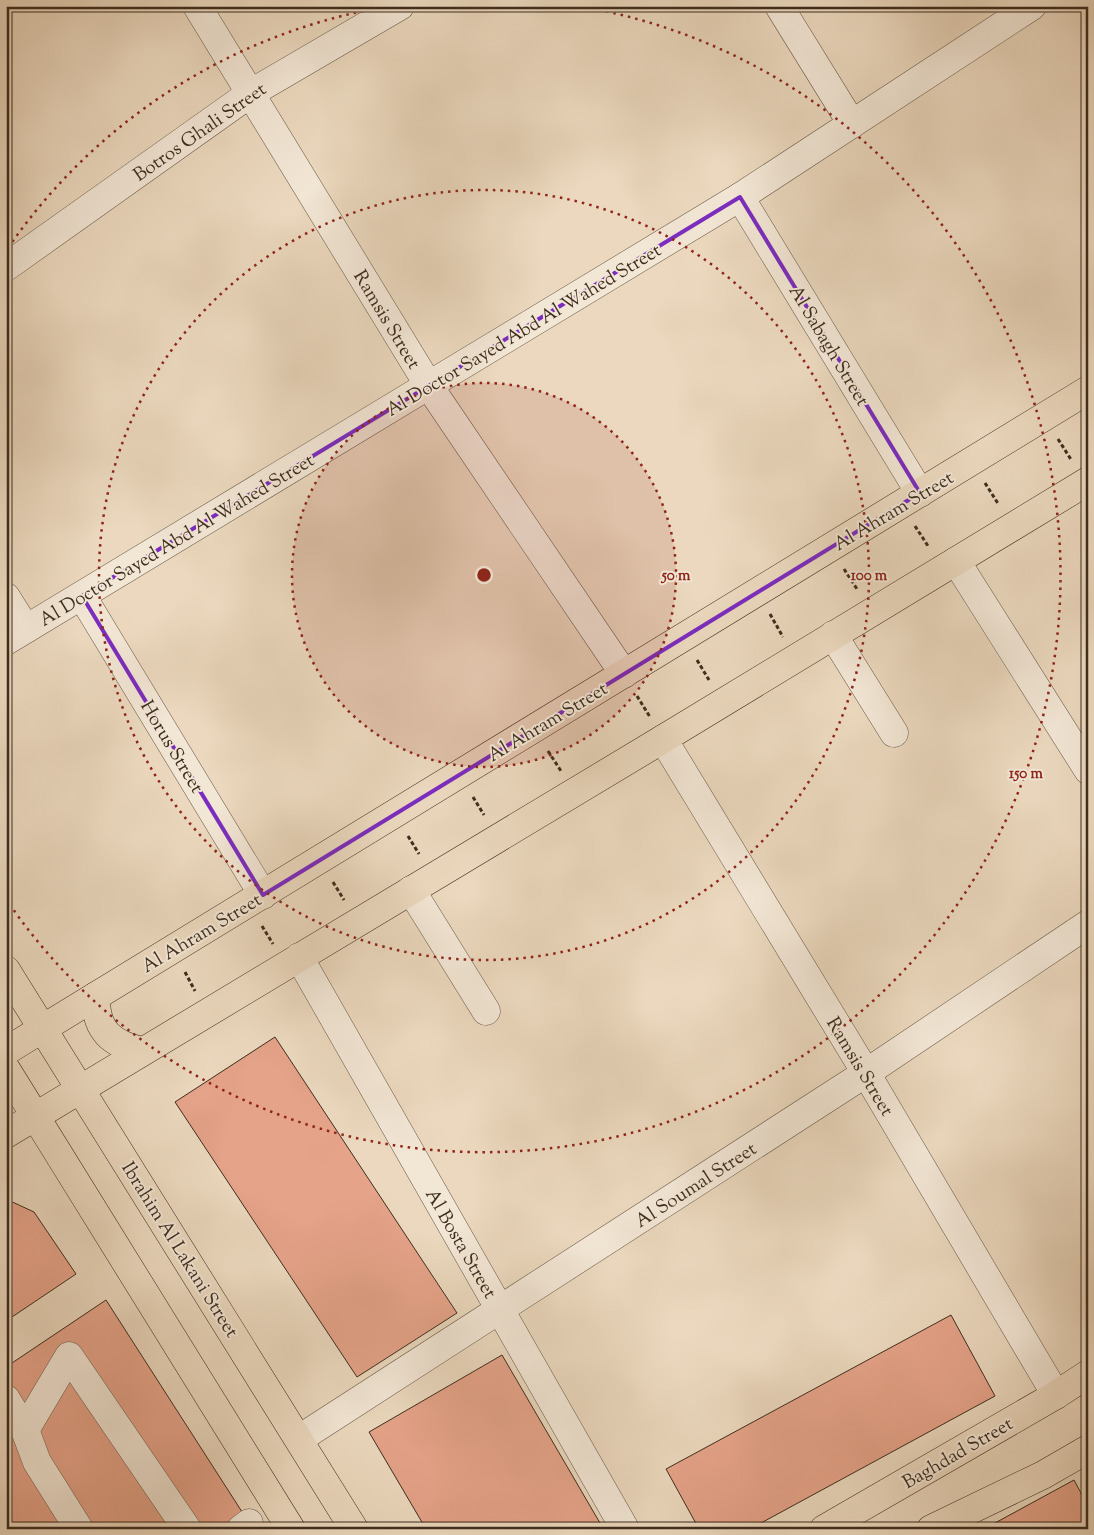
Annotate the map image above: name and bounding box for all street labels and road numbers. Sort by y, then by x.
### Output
street label: Botros Ghali Street [128,77,273,189]
street label: Al Doctor Sayed Abd Al Wahed Street [382,238,667,424]
street label: Ramsis Street [346,266,426,375]
street label: Al Sabagh Street [781,281,875,412]
street label: Al Doctor Sayed Abd Al Wahed Street [35,448,320,634]
street label: Al Ahram Street [829,465,960,559]
street label: Al Ahram Street [483,676,614,770]
street label: Horus Street [132,696,209,799]
street label: Al Ahram Street [137,887,268,981]
street label: Ramsis Street [819,1013,899,1122]
street label: Al Soumal Street [630,1136,763,1236]
street label: Ibrahim Al Lakani Street [114,1157,244,1344]
street label: Al Bosta Street [417,1184,503,1305]
street label: Baghdad Street [898,1411,1019,1497]

